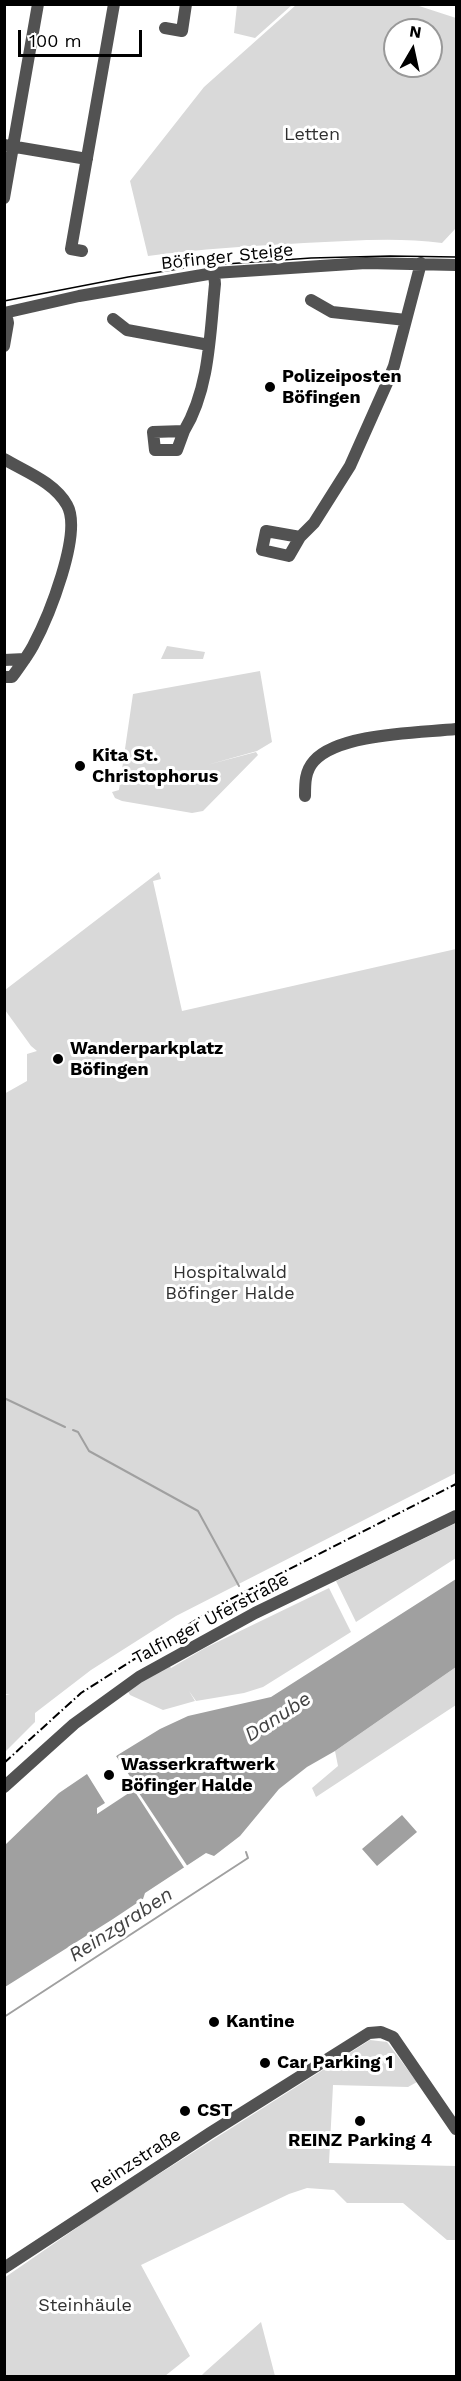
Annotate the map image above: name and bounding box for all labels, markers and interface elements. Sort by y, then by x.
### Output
scale bar [21,18,146,56]
north arrow [383,18,443,78]
text: N [408,21,423,42]
text: 100 m [29,30,82,51]
park label: Letten [284,124,340,146]
street label: Böfinger Steige [160,239,294,275]
place label: Polizeiposten Böfingen [282,366,402,409]
marker: Polizeiposten Böfingen [263,380,277,394]
place label: Kita St. Christophorus [92,745,218,788]
marker: Kita St. Christophorus [73,759,87,773]
place label: Wanderparkplatz Böfingen [70,1038,223,1080]
marker: Wanderparkplatz Böfingen [51,1052,65,1066]
park label: Hospitalwald Böfinger Halde [165,1262,295,1304]
street label: Talfinger Uferstraße [129,1569,293,1669]
water label: Danube [240,1687,316,1747]
place label: Wasserkraftwerk Böfinger Halde [121,1754,275,1796]
marker: Wasserkraftwerk Böfinger Halde [102,1768,116,1782]
water label: Reinzgraben [65,1883,177,1967]
place label: Kantine [226,2011,295,2033]
marker: Kantine [207,2015,221,2029]
place label: Car Parking 1 [277,2052,393,2074]
marker: Car Parking 1 [258,2056,272,2070]
place label: CST [197,2100,232,2122]
marker: CST [178,2104,192,2118]
marker: REINZ Parking 4 [353,2114,367,2128]
street label: Reinzstraße [87,2124,185,2198]
place label: REINZ Parking 4 [288,2130,432,2152]
park label: Steinhäule [38,2295,132,2317]

